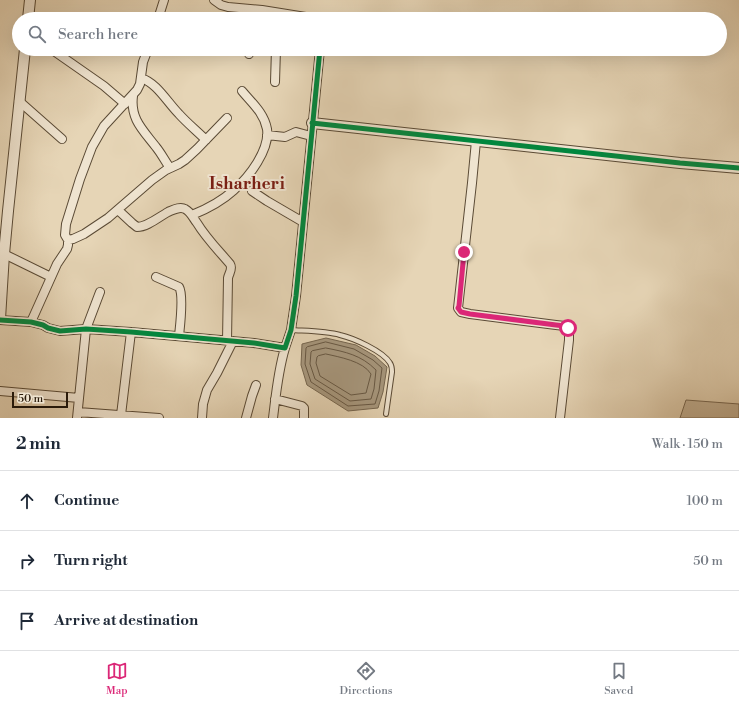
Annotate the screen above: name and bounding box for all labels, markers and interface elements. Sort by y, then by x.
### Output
search box [12,12,727,56]
icon: search [26,23,48,45]
text: Search here [58,25,138,44]
district label: Isharheri [209,173,285,195]
route end [455,243,473,261]
route start [559,319,577,337]
scale bar [12,390,68,409]
text: 50 m [18,392,43,406]
text: 2 min [16,433,61,455]
text: Walk · 150 m [652,436,723,452]
icon: ahead [16,490,38,512]
text: Continue [54,491,119,510]
text: 100 m [687,493,723,509]
icon: right [16,550,38,572]
text: Turn right [54,551,128,570]
text: 50 m [693,553,723,569]
icon: arrive [16,610,38,632]
text: Arrive at destination [54,611,198,630]
tab: Map [106,660,128,698]
tab: Directions [340,660,393,698]
tab: Saved [604,660,633,698]

